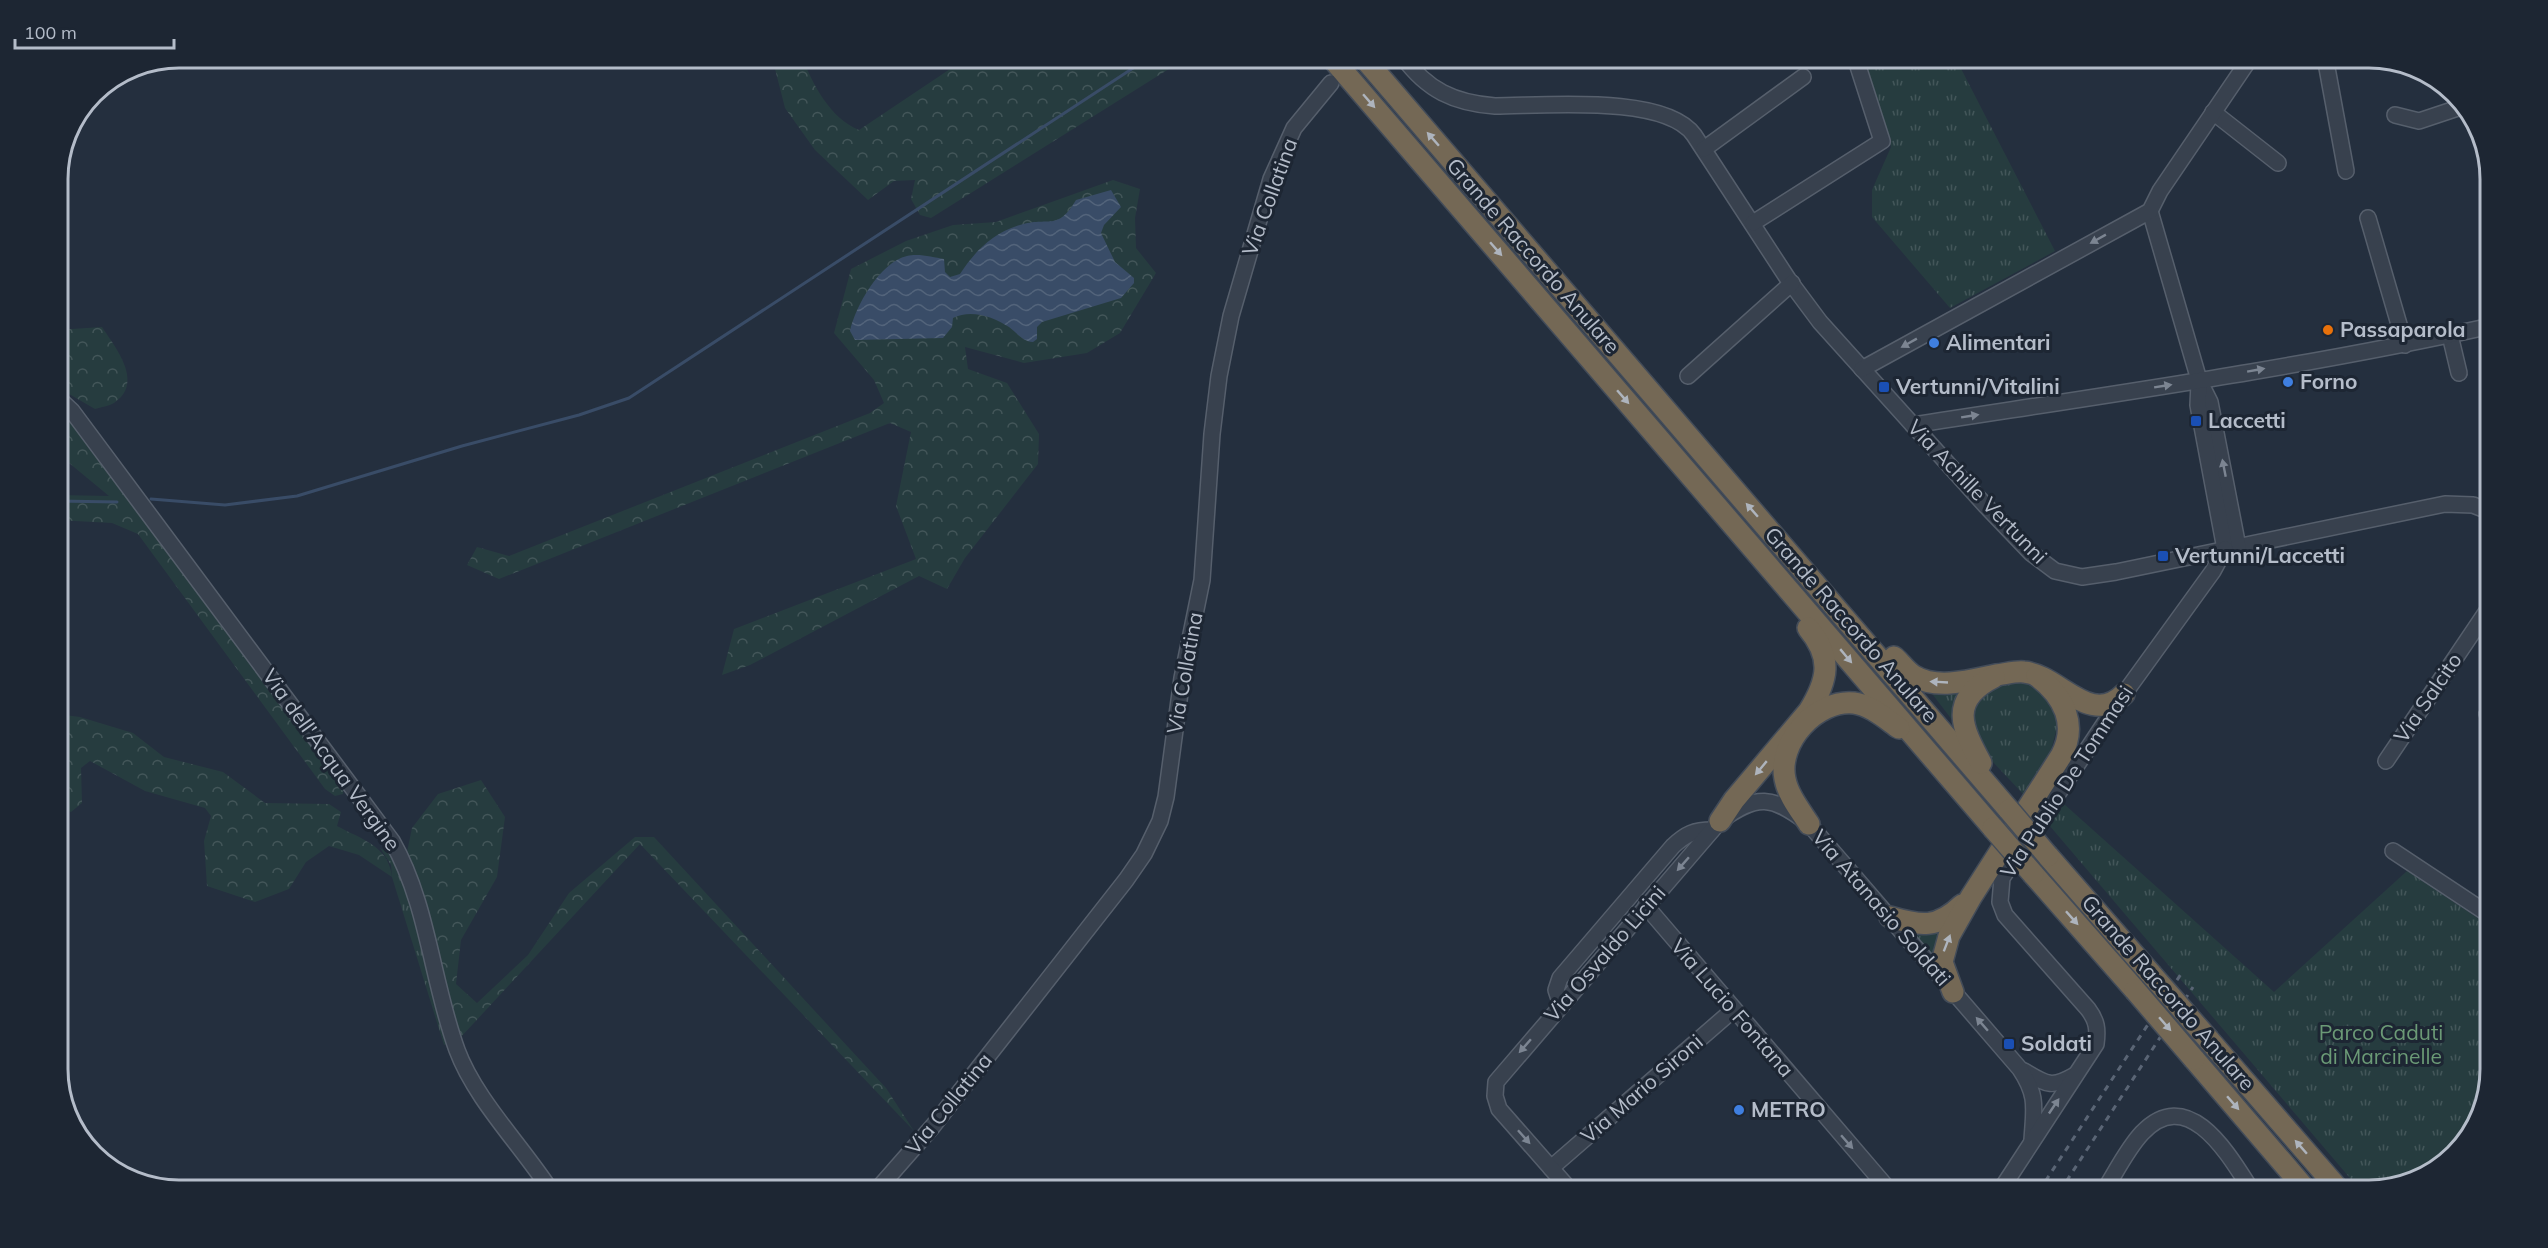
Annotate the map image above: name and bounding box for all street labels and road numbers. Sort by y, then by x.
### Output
street label: Via Collatina [1236,134,1302,259]
street label: Grande Raccordo Anulare [1442,152,1626,358]
street label: Via Achille Vertunni [1902,414,2053,569]
street label: Grande Raccordo Anulare [1760,521,1944,727]
street label: Via Collatina [1161,610,1208,736]
street label: Via Salcito [2388,647,2467,747]
street label: Via dell'Acqua Vergine [257,663,407,855]
street label: Via Publio De Tommasi [1994,680,2138,882]
street label: Via Atanasio Soldati [1807,824,1957,991]
street label: Via Osvaldo Licini [1538,880,1670,1027]
street label: Grande Raccordo Anulare [2077,889,2261,1095]
street label: Via Lucio Fontana [1666,933,1800,1082]
street label: Via Mario Sironi [1575,1028,1708,1148]
street label: Via Collatina [899,1047,997,1159]

